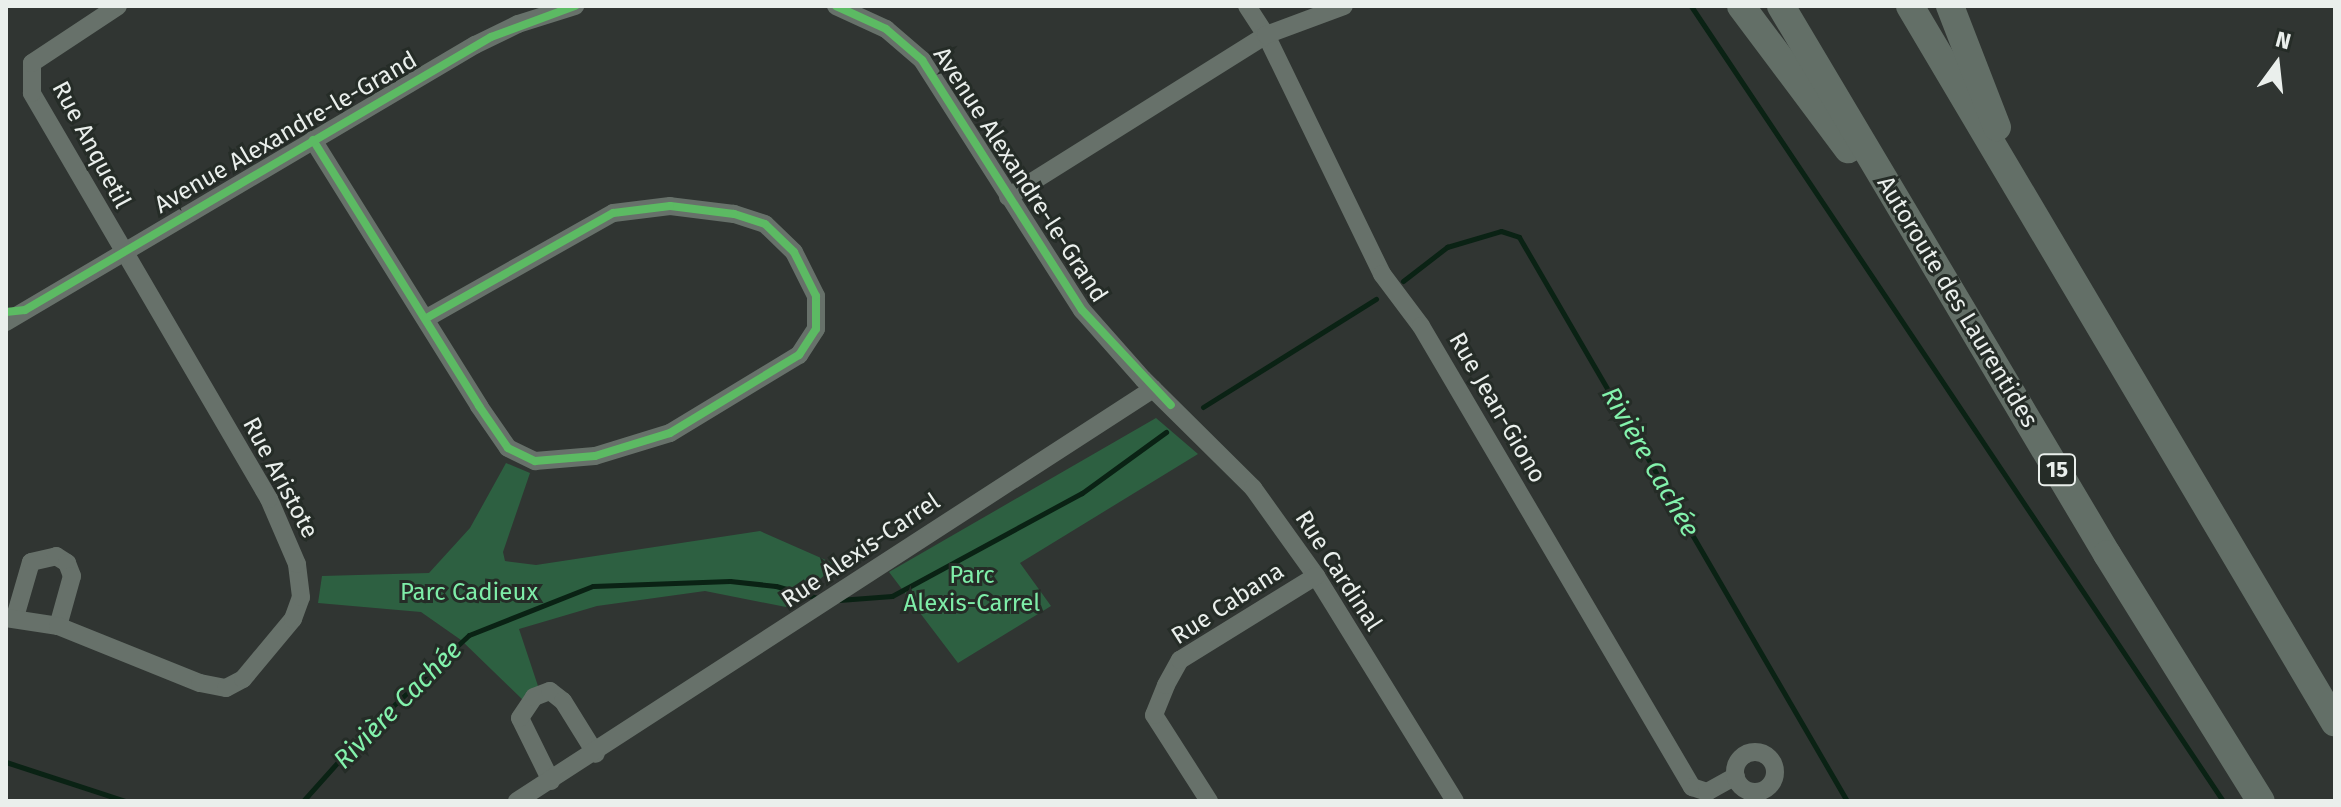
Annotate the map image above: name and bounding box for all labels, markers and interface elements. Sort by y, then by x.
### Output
north arrow [2237,24,2317,104]
text: N [2273,25,2294,55]
street label: Avenue Alexandre-le-Grand [927,42,1113,308]
street label: Avenue Alexandre-le-Grand [150,46,422,220]
street label: Rue Anquetil [46,77,136,213]
street label: Autoroute des Laurentides [1871,171,2043,433]
street label: Rue Jean-Giono [1442,328,1552,488]
water label: Rivière Cachée [1594,381,1706,543]
street label: Rue Aristote [236,413,324,543]
road number: 15 [2037,452,2077,488]
street label: Rue Alexis-Carrel [776,487,946,615]
street label: Rue Cardinal [1288,505,1388,637]
street label: Rue Cabana [1166,557,1290,651]
park label: Parc Alexis-Carrel [904,562,1040,618]
park label: Parc Cadieux [400,579,538,607]
water label: Rivière Cachée [327,634,469,776]

